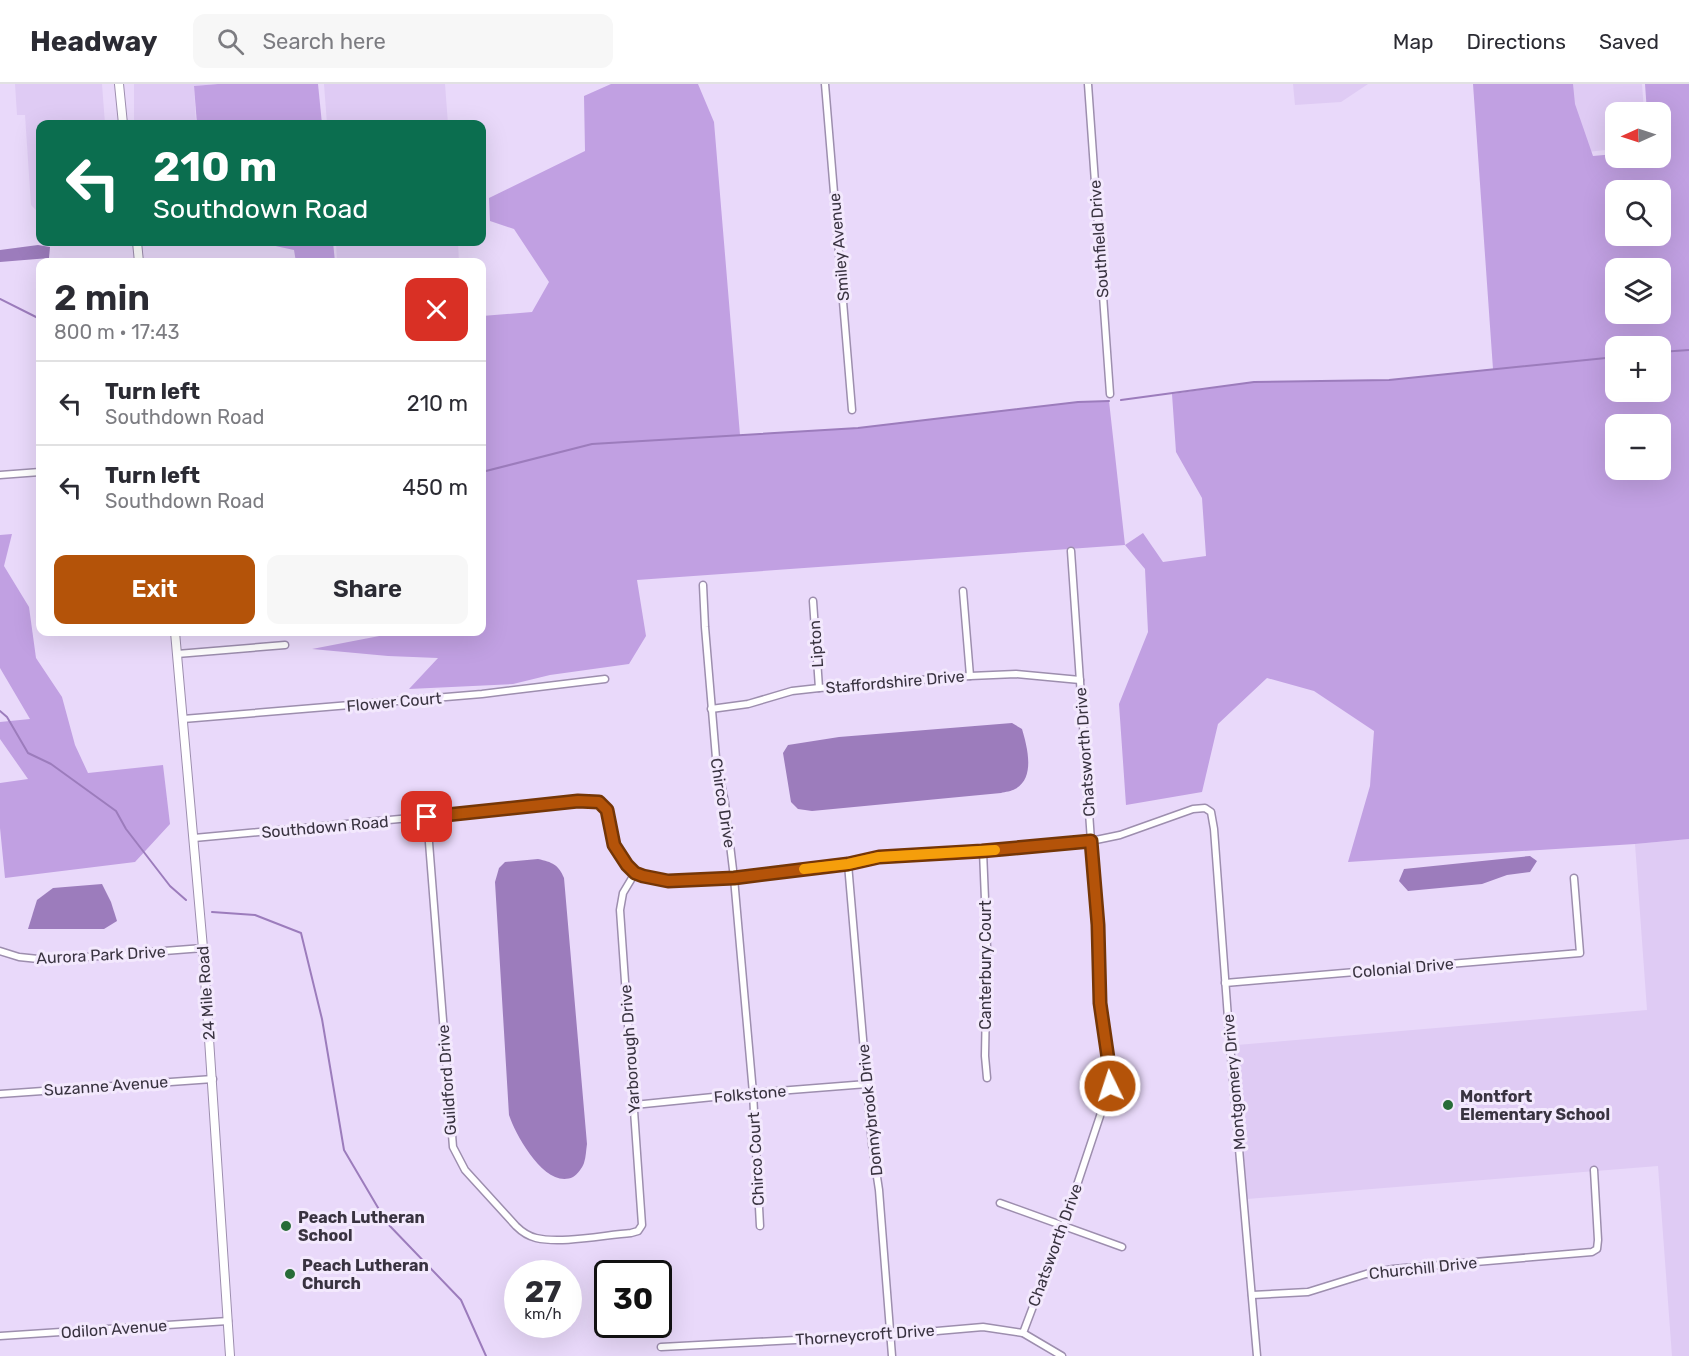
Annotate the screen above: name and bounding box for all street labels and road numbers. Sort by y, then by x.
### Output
street label: Southfield Drive [1085,179,1113,299]
street label: Smiley Avenue [825,192,853,302]
street label: Lipton [805,620,827,668]
street label: Staffordshire Drive [825,666,965,698]
street label: Chatsworth Drive [1071,687,1099,817]
street label: Flower Court [346,688,442,716]
street label: Chirco Drive [707,757,739,849]
street label: Southdown Road [261,812,389,842]
street label: Canterbury Court [976,900,995,1030]
street label: Aurora Park Drive [36,942,166,968]
street label: 24 Mile Road [193,945,219,1041]
street label: Colonial Drive [1352,954,1454,982]
street label: Yarborough Drive [616,984,644,1114]
street label: Montgomery Drive [1219,1013,1249,1151]
street label: Guildford Drive [434,1024,460,1136]
street label: Donnybrook Drive [854,1043,886,1177]
street label: Suzanne Avenue [43,1072,169,1100]
street label: Folkstone [713,1081,787,1107]
street label: Chirco Court [744,1112,768,1206]
street label: Chatsworth Drive [1024,1181,1086,1309]
street label: Churchill Drive [1368,1253,1478,1283]
street label: Odilon Avenue [60,1316,168,1342]
street label: Thorneycroft Drive [795,1321,935,1349]

